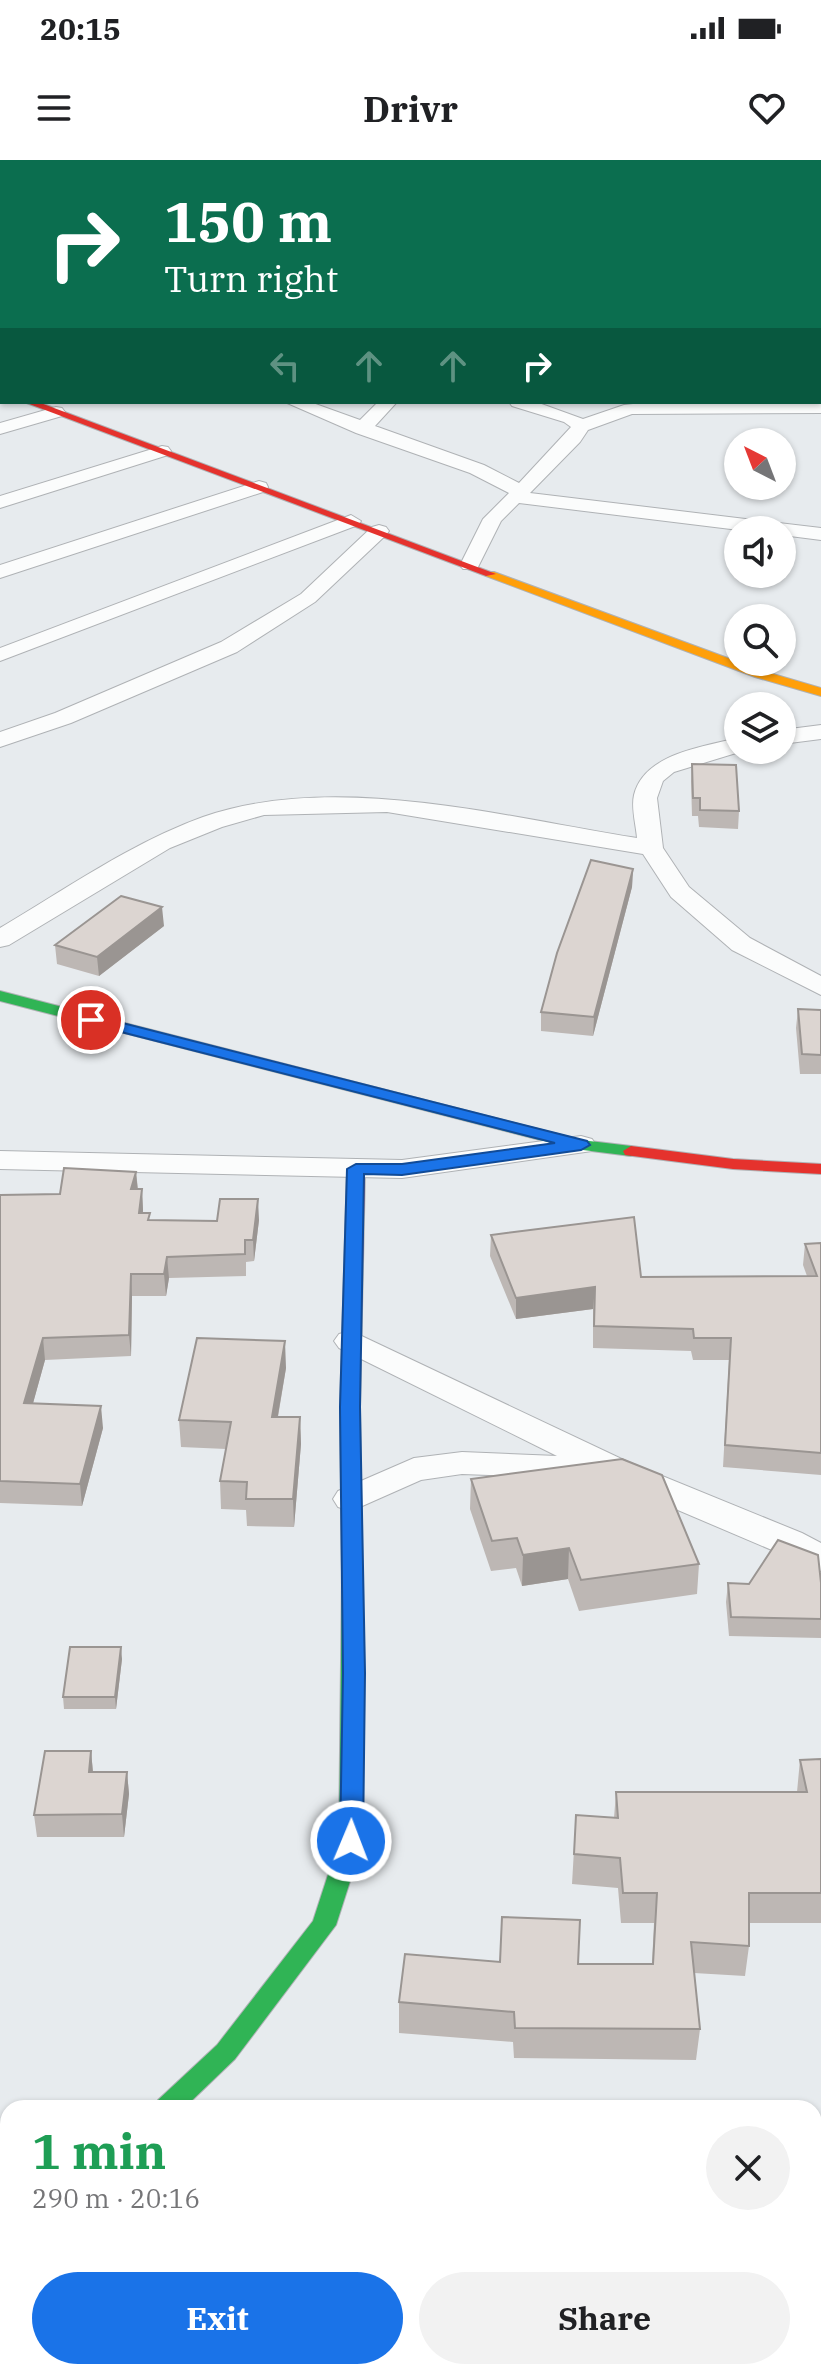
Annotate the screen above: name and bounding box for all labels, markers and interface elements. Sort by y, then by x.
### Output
text: 20:15 [40,9,121,48]
text: Drivr [363,85,458,132]
icon: menu [32,86,76,130]
icon: heart [745,86,789,130]
text: 150 m [164,185,332,257]
icon: right [32,192,136,296]
text: Turn right [164,255,338,302]
icon: left [263,344,307,388]
icon: ahead [347,344,391,388]
icon: ahead [431,344,475,388]
icon: right [515,344,559,388]
north arrow [724,428,796,500]
map controls [724,428,796,764]
button: sound [724,516,796,588]
button: search [724,604,796,676]
button: layers [724,692,796,764]
pin [57,986,125,1054]
icon: arrive [69,998,113,1042]
position arrow [309,1799,393,1883]
text: 1 min [32,2120,166,2182]
button: close [706,2126,790,2210]
text: 290 m · 20:16 [32,2181,200,2215]
button: Exit [32,2272,403,2364]
button: Share [419,2272,790,2364]

